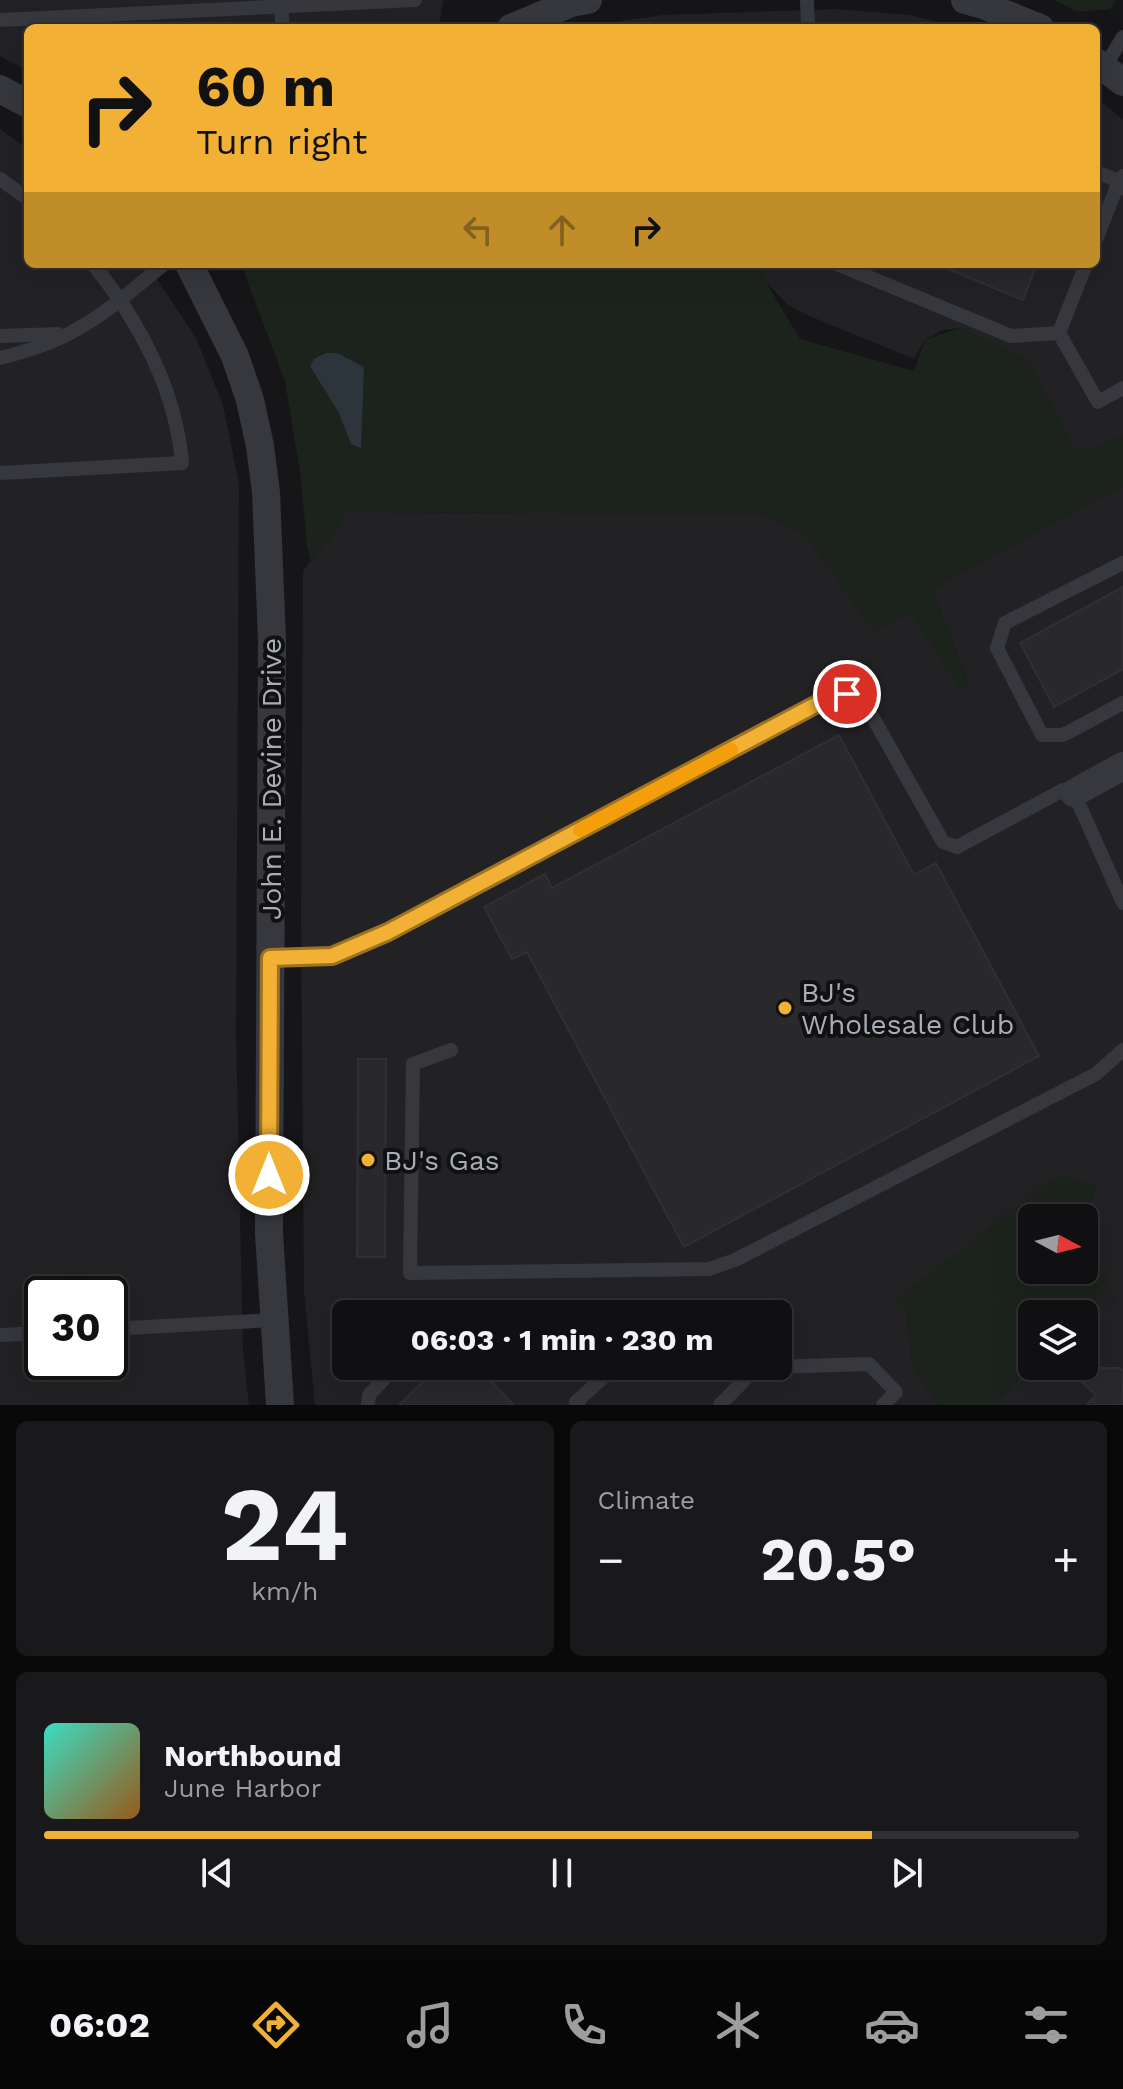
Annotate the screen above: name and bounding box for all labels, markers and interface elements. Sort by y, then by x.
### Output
text: 60 m [196,54,335,120]
icon: right [64,56,168,160]
text: Turn right [196,121,367,163]
icon: left [456,208,500,252]
icon: ahead [540,208,584,252]
icon: right [624,208,668,252]
street label: John E. Devine Drive [255,638,288,920]
pin [813,660,881,728]
icon: arrive [825,672,869,716]
place label: BJ's Wholesale Club [801,976,1014,1041]
marker: BJ's Wholesale Club [776,999,794,1017]
position arrow [227,1133,311,1217]
place label: BJ's Gas [384,1144,500,1177]
marker: BJ's Gas [359,1151,377,1169]
north arrow [1018,1204,1098,1284]
map controls [1018,1204,1098,1380]
speed limit sign: 30 [24,1276,128,1380]
button: layers [1018,1300,1098,1380]
text: 06:03 · 1 min · 230 m [410,1322,714,1357]
text: 24 [221,1463,349,1585]
text: Climate [598,1485,695,1515]
text: 20.5° [760,1524,916,1595]
text: − [598,1534,624,1586]
text: + [1052,1534,1079,1586]
text: km/h [251,1576,318,1606]
text: Northbound [164,1738,341,1773]
text: June Harbor [164,1773,321,1803]
icon: previous [195,1851,239,1895]
icon: pause [540,1851,584,1895]
icon: next [885,1851,929,1895]
icon: directions [248,1997,304,2053]
icon: music [402,1997,458,2053]
icon: phone [556,1997,612,2053]
icon: climate [710,1997,766,2053]
icon: car [864,1997,920,2053]
icon: filters [1018,1997,1074,2053]
text: 06:02 [49,2004,150,2046]

